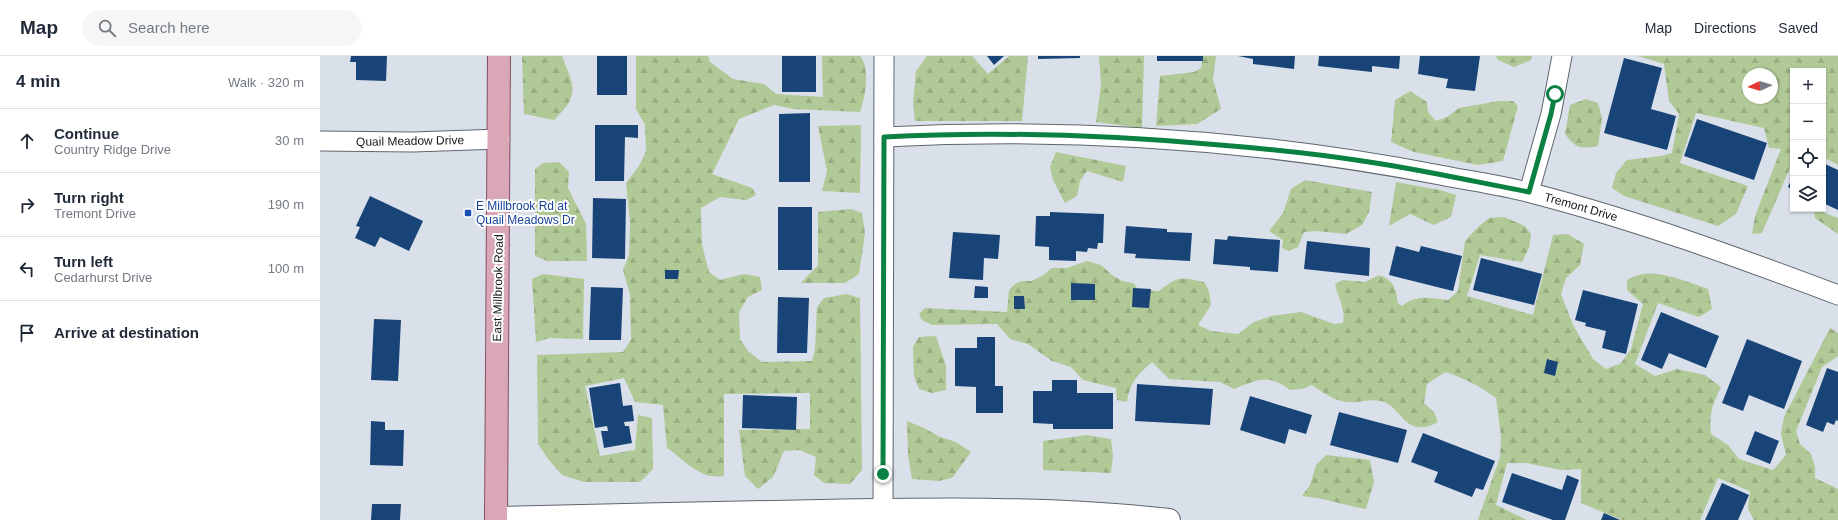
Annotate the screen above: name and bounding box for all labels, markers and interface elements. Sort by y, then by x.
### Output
search box [82,10,362,46]
text: Map [20,17,58,38]
icon: search [96,17,118,39]
text: Search here [128,19,210,36]
text: Map [1645,20,1672,36]
text: Directions [1694,20,1756,36]
text: Saved [1778,20,1818,36]
north arrow [1742,68,1778,104]
map controls [1790,68,1826,212]
button: + [1790,68,1826,104]
text: 4 min [16,72,60,91]
text: Walk · 320 m [228,75,304,90]
route start [1546,85,1564,103]
button: − [1790,104,1826,140]
text: Continue [54,125,119,142]
icon: ahead [16,130,38,152]
text: 30 m [275,133,304,148]
street label: Quail Meadow Drive [356,133,464,149]
button: locate [1790,140,1826,176]
text: Country Ridge Drive [54,142,171,157]
button: layers [1790,176,1826,212]
text: Turn right [54,189,124,206]
street label: Tremont Drive [1543,190,1620,224]
icon: right [16,194,38,216]
text: 190 m [268,197,304,212]
place label: E Millbrook Rd at Quail Meadows Dr [476,199,575,227]
text: Tremont Drive [54,206,136,221]
marker: E Millbrook Rd at Quail Meadows Dr [463,208,473,218]
street label: East Millbrook Road [490,234,506,342]
text: Turn left [54,253,113,270]
icon: left [16,258,38,280]
text: 100 m [268,261,304,276]
text: Cedarhurst Drive [54,270,152,285]
icon: arrive [16,322,38,344]
text: Arrive at destination [54,324,199,341]
route end [874,465,892,483]

